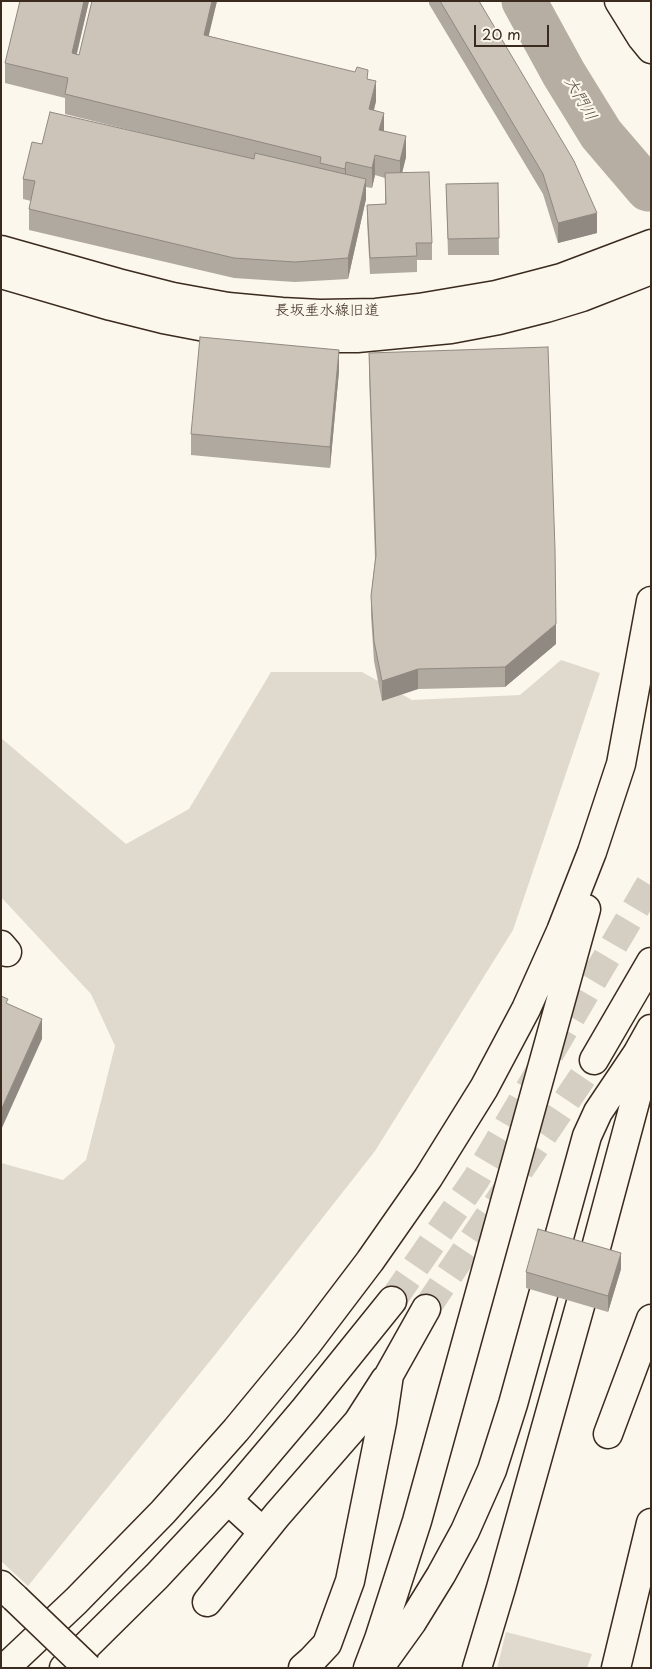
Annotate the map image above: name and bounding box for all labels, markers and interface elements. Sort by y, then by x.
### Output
scale bar [477,15,552,47]
text: 20 m [482,22,521,45]
water label: 大門川 [560,73,600,125]
street label: 長坂垂水線旧道 [275,302,379,320]

